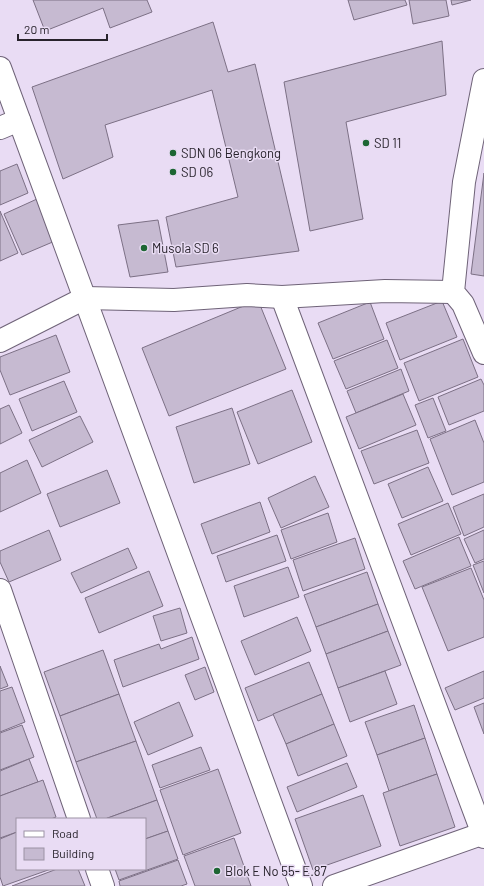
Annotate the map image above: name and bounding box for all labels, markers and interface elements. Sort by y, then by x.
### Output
scale bar [18,16,107,42]
text: 20 m [24,22,50,36]
place label: SD 11 [374,135,401,151]
marker: SD 11 [361,138,371,148]
place label: SDN 06 Bengkong [181,145,281,161]
marker: SDN 06 Bengkong [168,148,178,158]
place label: SD 06 [181,164,214,180]
marker: SD 06 [168,167,178,177]
place label: Musola SD 6 [152,240,219,256]
marker: Musola SD 6 [139,243,149,253]
legend [16,818,146,870]
text: Road [52,826,79,840]
text: Building [52,846,94,860]
place label: Blok E No 55- E.87 [225,863,327,879]
marker: Blok E No 55- E.87 [212,866,222,876]

